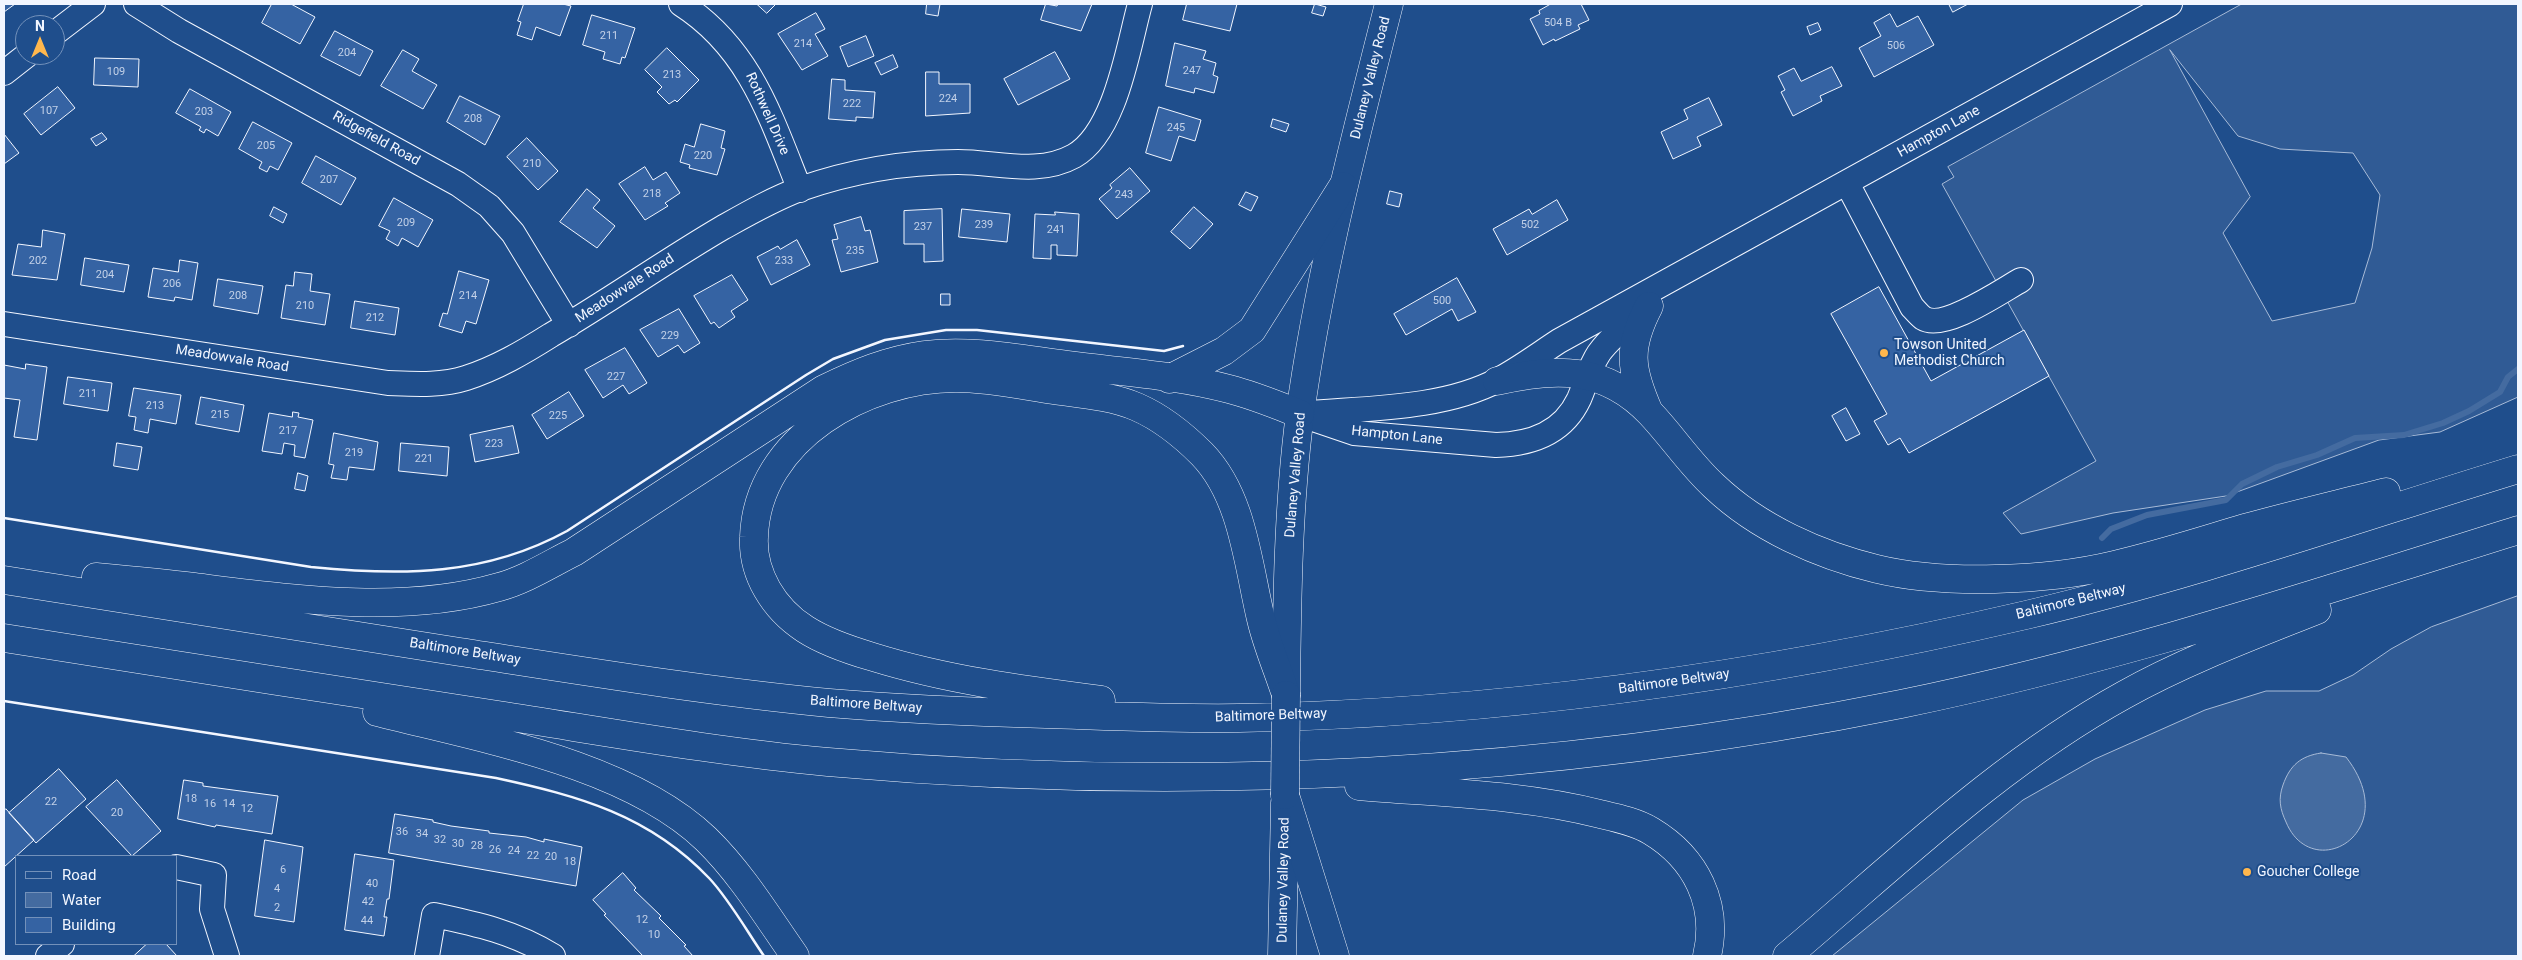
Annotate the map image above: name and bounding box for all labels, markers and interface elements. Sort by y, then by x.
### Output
north arrow [15,15,65,65]
street label: Dulaney Valley Road [1348,15,1394,141]
house number: 504 B [1544,16,1572,30]
text: N [35,18,45,34]
house number: 211 [600,29,618,43]
house number: 214 [794,37,812,51]
house number: 506 [1887,39,1905,53]
house number: 204 [338,46,356,60]
house number: 247 [1183,64,1201,78]
house number: 109 [107,65,125,79]
house number: 213 [663,68,681,82]
street label: Rothwell Drive [741,70,793,158]
house number: 224 [939,92,957,106]
house number: 222 [843,97,861,111]
street label: Hampton Lane [1895,102,1983,162]
house number: 107 [40,104,58,118]
house number: 203 [195,105,213,119]
street label: Ridgefield Road [329,108,423,170]
house number: 208 [464,112,482,126]
house number: 245 [1167,121,1185,135]
house number: 205 [257,139,275,153]
house number: 220 [694,149,712,163]
house number: 210 [523,157,541,171]
house number: 207 [320,173,338,187]
house number: 218 [643,187,661,201]
house number: 243 [1115,188,1133,202]
house number: 209 [397,216,415,230]
house number: 239 [975,218,993,232]
house number: 502 [1521,218,1539,232]
house number: 237 [914,220,932,234]
house number: 241 [1047,223,1065,237]
house number: 235 [846,244,864,258]
street label: Meadowvale Road [572,251,678,327]
house number: 202 [29,254,47,268]
house number: 233 [775,254,793,268]
house number: 204 [96,268,114,282]
house number: 206 [163,277,181,291]
house number: 208 [229,289,247,303]
house number: 214 [459,289,477,303]
house number: 500 [1433,294,1451,308]
house number: 210 [296,299,314,313]
house number: 212 [366,311,384,325]
house number: 229 [661,329,679,343]
place label: Towson United Methodist Church [1894,337,2005,370]
street label: Meadowvale Road [174,342,290,376]
marker: Towson United Methodist Church [1878,347,1890,359]
house number: 227 [607,370,625,384]
house number: 211 [79,387,97,401]
house number: 213 [146,399,164,413]
house number: 215 [211,408,229,422]
house number: 225 [549,409,567,423]
street label: Dulaney Valley Road [1282,412,1310,538]
street label: Hampton Lane [1351,423,1443,449]
house number: 217 [279,424,297,438]
house number: 223 [485,437,503,451]
house number: 219 [345,446,363,460]
house number: 221 [415,452,433,466]
street label: Baltimore Beltway [2014,580,2128,624]
street label: Baltimore Beltway [408,635,522,669]
street label: Baltimore Beltway [1617,666,1731,698]
street label: Baltimore Beltway [809,693,923,717]
street label: Baltimore Beltway [1215,706,1327,726]
house number: 18 [185,792,197,806]
house number: 22 [45,795,57,809]
house number: 16 [204,797,216,811]
house number: 14 [223,797,235,811]
house number: 12 [241,802,253,816]
house number: 20 [111,806,123,820]
street label: Dulaney Valley Road [1275,817,1293,943]
house number: 36 [396,825,408,839]
house number: 34 [416,827,428,841]
house number: 32 [434,833,446,847]
house number: 30 [452,837,464,851]
house number: 28 [471,839,483,853]
house number: 26 [489,843,501,857]
house number: 24 [508,844,520,858]
house number: 22 [527,849,539,863]
house number: 20 [545,850,557,864]
legend [15,855,178,945]
house number: 18 [564,855,576,869]
house number: 6 [280,863,286,877]
place label: Goucher College [2257,864,2360,880]
text: Road [62,866,96,884]
marker: Goucher College [2241,866,2253,878]
house number: 40 [366,877,378,891]
house number: 4 [274,882,280,896]
text: Water [62,891,101,909]
house number: 42 [362,895,374,909]
house number: 2 [274,901,280,915]
house number: 12 [636,913,648,927]
house number: 44 [361,914,373,928]
text: Building [62,916,116,934]
house number: 10 [648,928,660,942]

